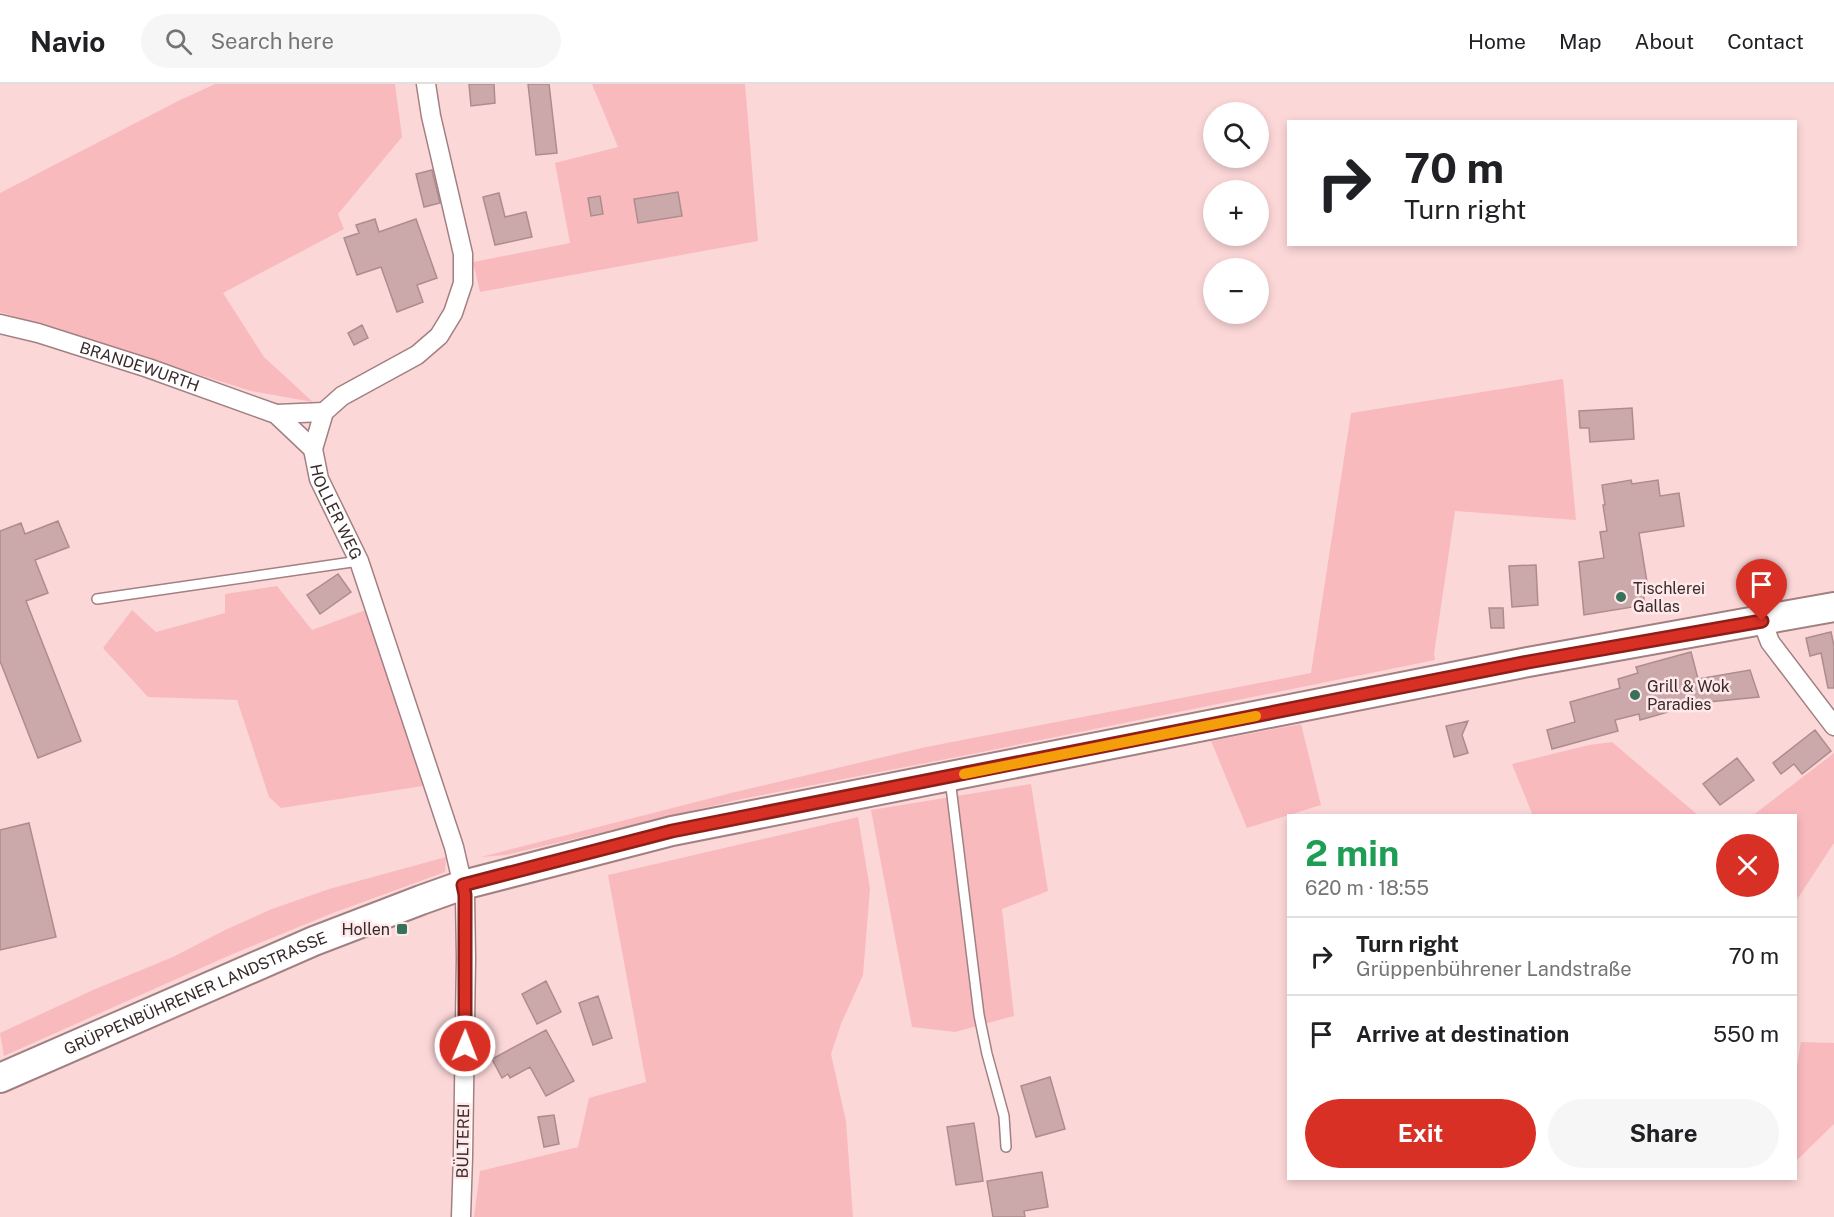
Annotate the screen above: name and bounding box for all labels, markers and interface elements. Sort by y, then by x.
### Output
search box [141,14,561,68]
text: Navio [30,25,105,58]
icon: search [162,25,195,58]
text: Search here [210,28,334,54]
text: Home [1468,29,1526,54]
text: Map [1559,29,1602,54]
text: About [1635,29,1694,54]
text: Contact [1727,29,1804,54]
map controls [1203,102,1269,324]
button: search [1203,102,1269,168]
text: 70 m [1404,143,1504,192]
icon: right [1305,144,1383,222]
button: + [1203,180,1269,246]
text: Turn right [1404,193,1527,225]
button: − [1203,258,1269,324]
street label: BRANDEWURTH [77,337,202,395]
street label: HOLLER WEG [307,462,366,563]
pin [1736,559,1787,621]
icon: arrive [1745,568,1778,601]
place label: Tischlerei Gallas [1633,579,1705,616]
marker: Tischlerei Gallas [1614,590,1628,604]
place label: Grill & Wok Paradies [1647,677,1730,714]
marker: Grill & Wok Paradies [1628,688,1642,702]
text: 2 min [1305,832,1399,874]
button: close [1716,834,1779,897]
text: 620 m · 18:55 [1305,876,1429,900]
place label: Hollen [341,920,390,939]
marker: Hollen [395,922,409,936]
street label: GRÜPPENBÜHRENER LANDSTRASSE [61,927,330,1059]
text: Turn right [1356,931,1459,957]
icon: right [1305,940,1338,973]
text: 70 m [1728,943,1779,969]
text: Grüppenbührener Landstraße [1356,957,1632,981]
position arrow [433,1014,497,1078]
icon: arrive [1305,1018,1338,1051]
text: Arrive at destination [1356,1021,1569,1047]
text: 550 m [1713,1021,1779,1047]
button: Exit [1305,1099,1536,1168]
button: Share [1548,1099,1779,1168]
street label: BÜLTEREI [452,1104,473,1178]

